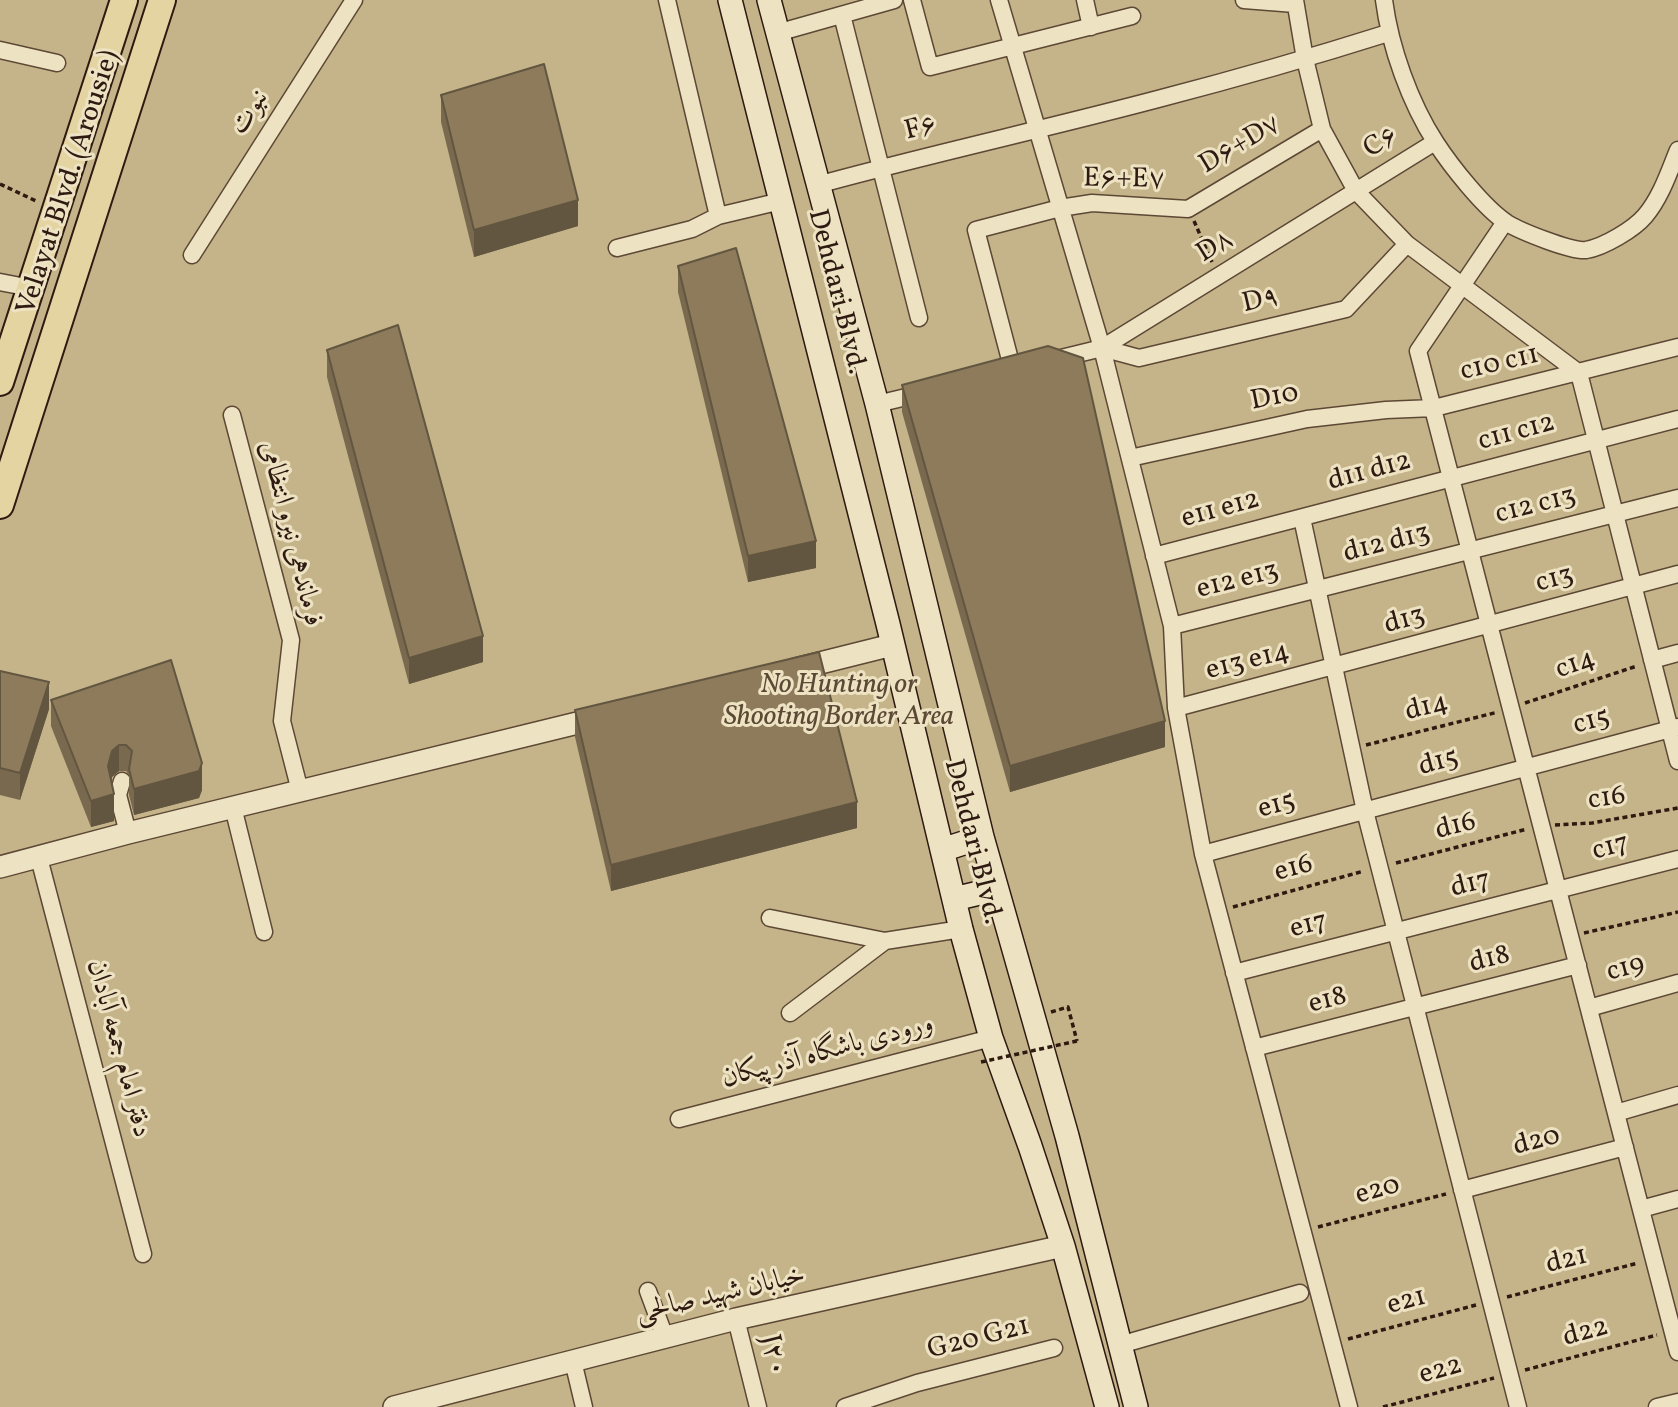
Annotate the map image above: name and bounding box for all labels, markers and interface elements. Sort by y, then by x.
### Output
street label: Velayat Blvd. (Arousie) [11,47,129,319]
street label: نبوت [224,84,278,142]
street label: D۶+D۷ [1194,109,1288,183]
street label: F۶ [901,110,941,150]
street label: C۶ [1358,121,1406,167]
street label: E۶+E۷ [1083,163,1165,199]
street label: Dehdari Blvd. [798,206,872,378]
street label: D۸ [1191,224,1241,272]
street label: D۹ [1239,281,1283,323]
street label: c10 c11 [1457,340,1543,390]
street label: D10 [1248,378,1302,420]
street label: c11 c12 [1475,408,1559,460]
street label: فرماندهی نیرو انتظامی [250,438,328,630]
street label: d11 d12 [1325,446,1415,500]
street label: c12 c13 [1492,481,1580,533]
street label: e11 e12 [1178,484,1264,538]
street label: d12 d13 [1340,518,1434,572]
street label: e12 e13 [1194,556,1282,608]
street label: c13 [1532,560,1578,602]
street label: d13 [1381,600,1429,644]
street label: e13 e14 [1203,636,1293,690]
street label: c14 [1552,644,1600,688]
park label: No Hunting or Shooting Border Area [724,670,954,736]
street label: d14 [1402,687,1452,731]
street label: c15 [1570,702,1614,744]
street label: d15 [1415,743,1463,785]
street label: Dehdari Blvd. [934,756,1008,928]
street label: c16 [1586,781,1628,819]
street label: e15 [1254,786,1300,828]
street label: d16 [1432,807,1480,849]
street label: c17 [1589,828,1633,870]
street label: e16 [1271,849,1317,891]
street label: d17 [1447,865,1495,907]
street label: e17 [1287,906,1331,948]
street label: d18 [1466,940,1514,982]
street label: c19 [1603,949,1649,991]
street label: دفتر امام جمعه آبادان [77,956,157,1142]
street label: e18 [1305,981,1351,1023]
street label: ورودی باشگاه آذرپیکان [718,1009,938,1097]
street label: d20 [1510,1121,1564,1165]
street label: e20 [1352,1170,1404,1214]
street label: d21 [1543,1241,1591,1283]
street label: خیابان شهید صالحی [633,1260,809,1332]
street label: e21 [1384,1282,1430,1324]
street label: G20 G21 [924,1311,1034,1369]
street label: d22 [1560,1312,1612,1356]
street label: J۲۰ [751,1332,793,1380]
street label: e22 [1416,1350,1466,1394]

